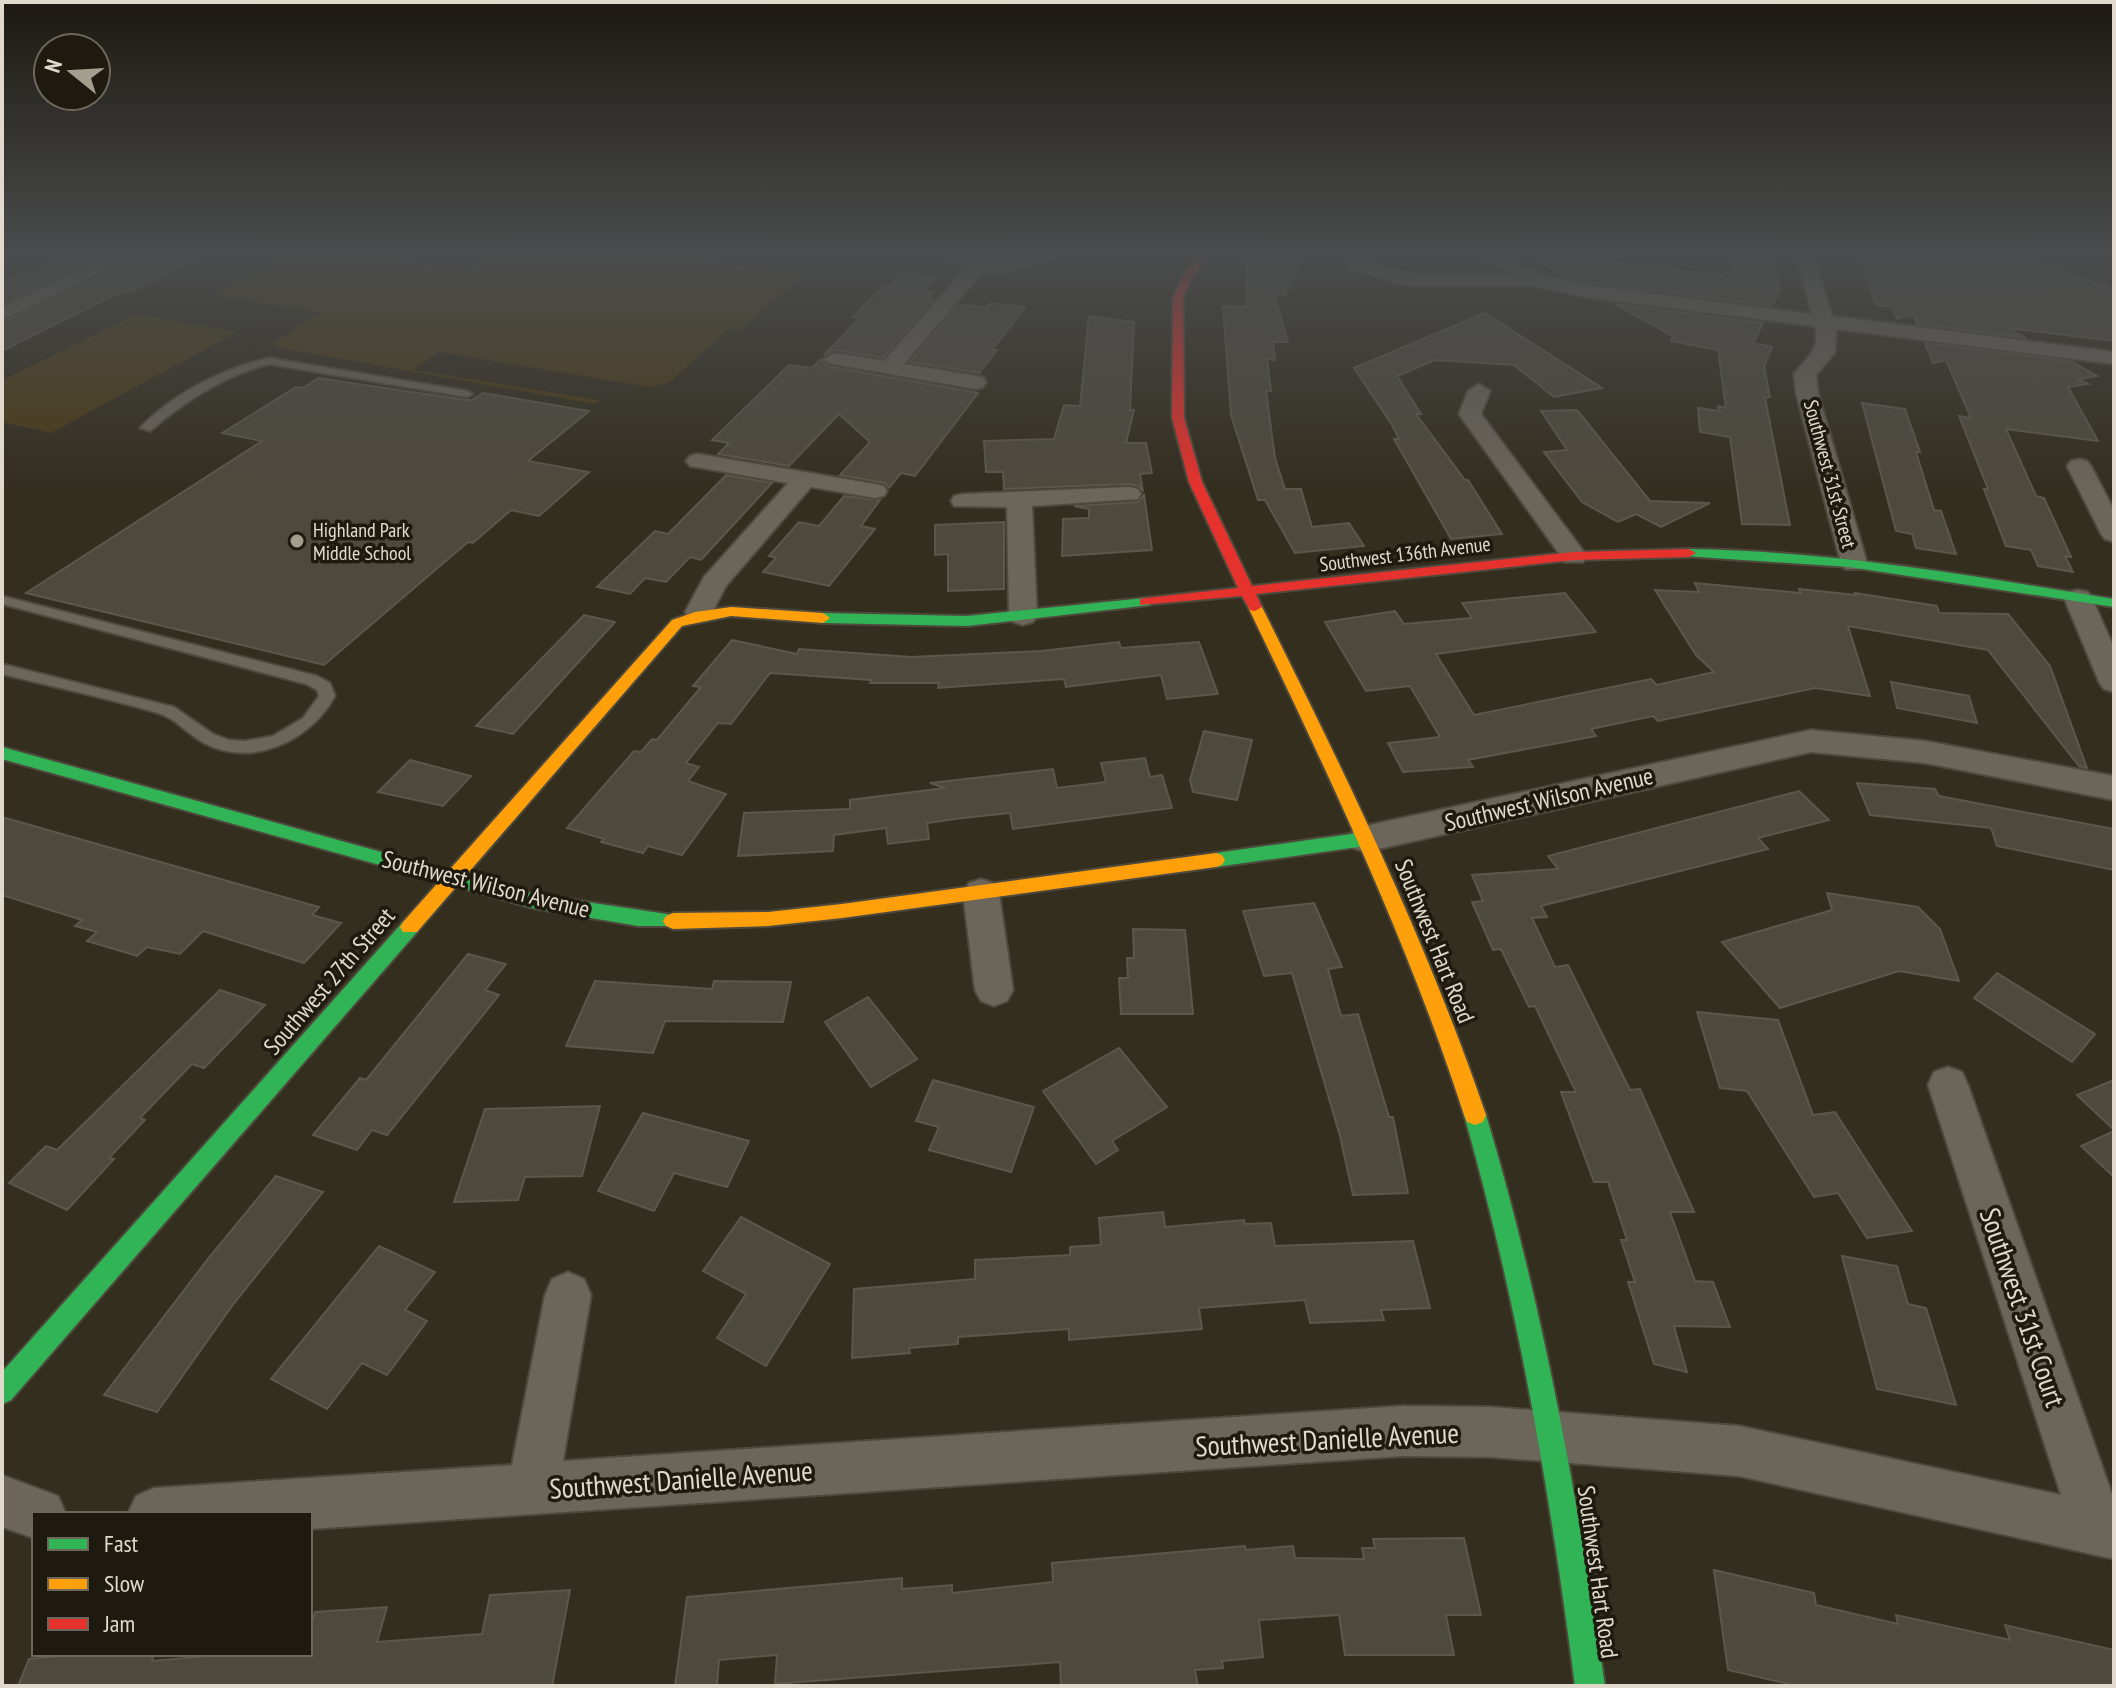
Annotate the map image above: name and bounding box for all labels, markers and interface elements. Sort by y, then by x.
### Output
north arrow [32,32,112,112]
text: N [38,56,68,76]
street label: Southwest 31st Street [1798,397,1862,551]
place label: Highland Park Middle School [313,517,411,566]
street label: Southwest 136th Avenue [1318,531,1492,577]
marker: Highland Park Middle School [288,532,306,550]
street label: Southwest Wilson Avenue [1442,760,1656,838]
street label: Southwest Wilson Avenue [379,843,593,925]
street label: Southwest Hart Road [1388,854,1482,1028]
street label: Southwest 27th Street [257,901,402,1061]
street label: Southwest 31st Court [1972,1203,2074,1412]
street label: Southwest Danielle Avenue [1194,1414,1460,1464]
street label: Southwest Danielle Avenue [548,1451,814,1507]
street label: Southwest Hart Road [1571,1484,1625,1660]
legend [32,1512,312,1656]
text: Fast [104,1528,139,1559]
text: Slow [104,1568,145,1599]
text: Jam [103,1608,135,1639]

